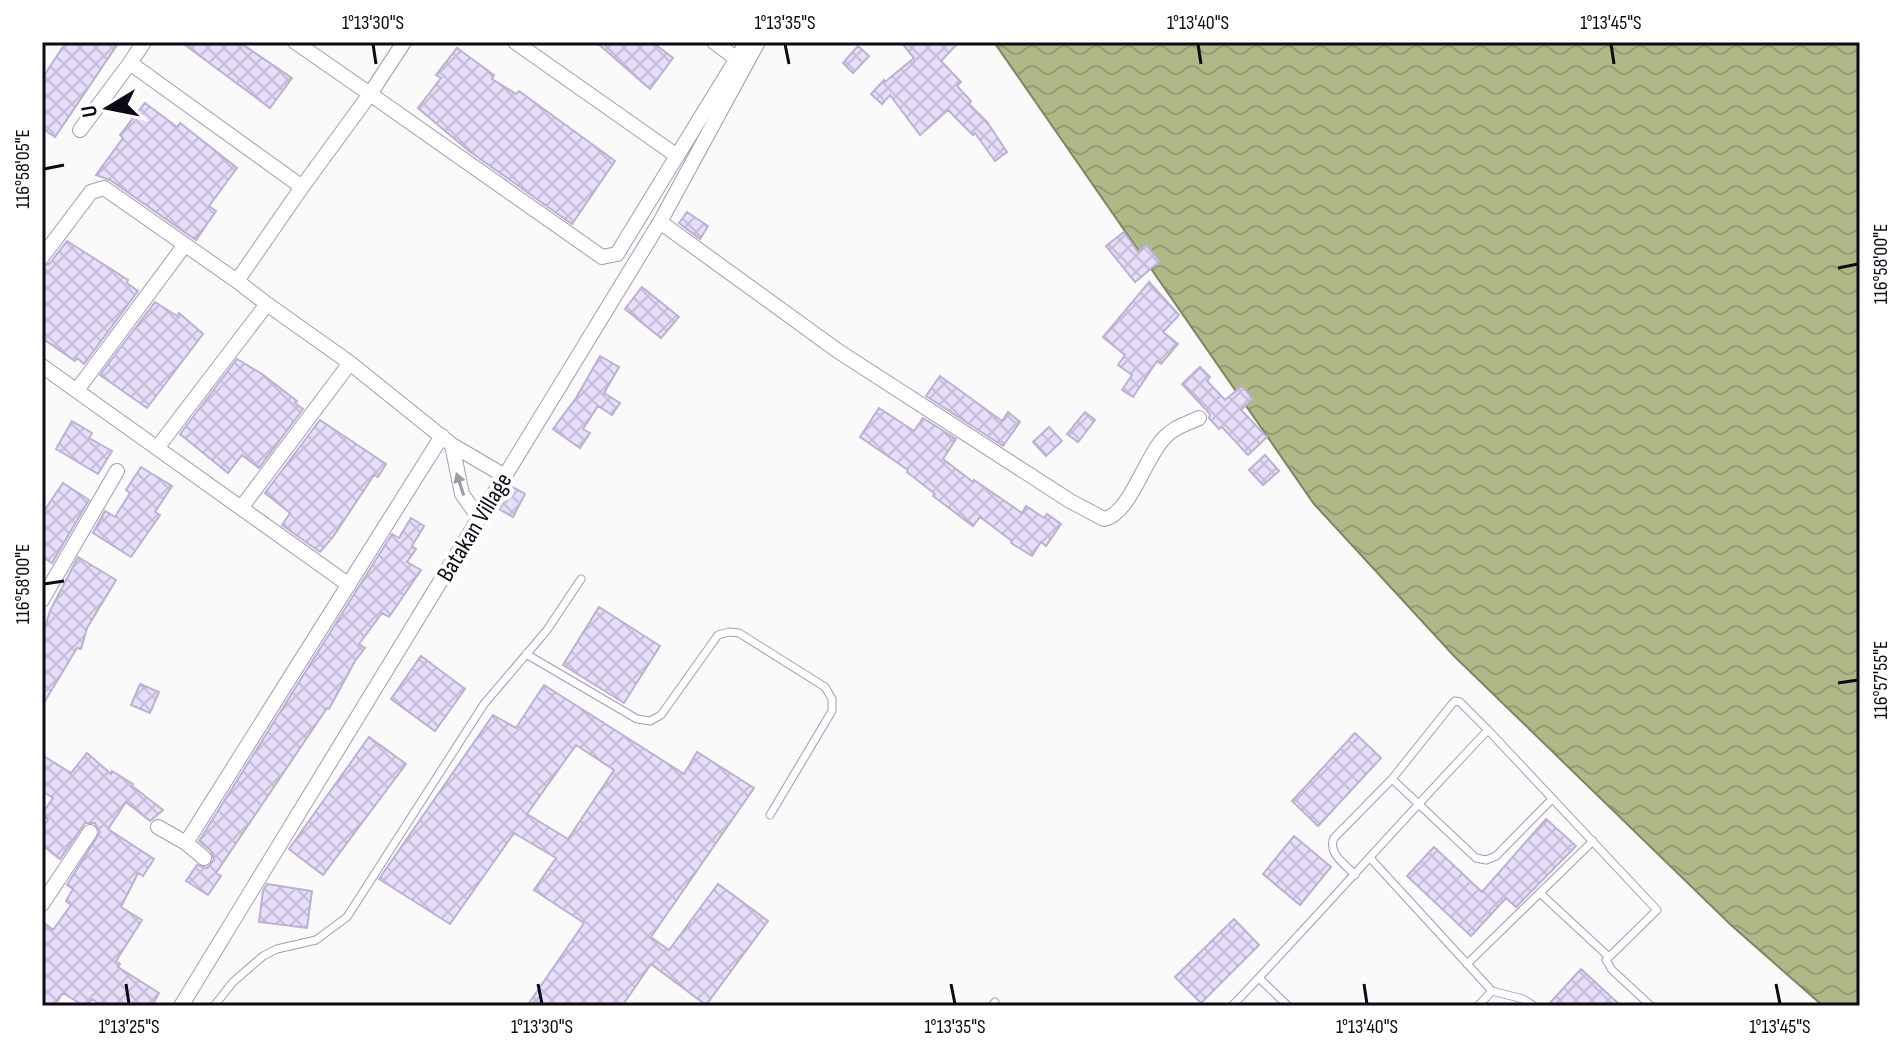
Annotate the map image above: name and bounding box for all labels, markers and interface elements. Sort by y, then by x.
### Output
text: 1°13'30"S [342,11,404,35]
text: 1°13'35"S [754,11,816,35]
text: 1°13'40"S [1167,11,1229,35]
text: 1°13'45"S [1580,11,1642,35]
north arrow [68,68,148,148]
text: U [75,103,104,119]
text: 116°58'05"E [11,129,35,209]
text: 116°58'00"E [1869,224,1893,304]
street label: Batakan Village [431,468,518,587]
one-way arrow [453,472,466,496]
text: 116°58'00"E [11,544,35,624]
text: 116°57'55"E [1869,641,1893,719]
text: 1°13'25"S [98,1015,160,1039]
text: 1°13'30"S [511,1015,573,1039]
text: 1°13'35"S [924,1015,986,1039]
text: 1°13'40"S [1336,1015,1398,1039]
text: 1°13'45"S [1749,1015,1811,1039]

